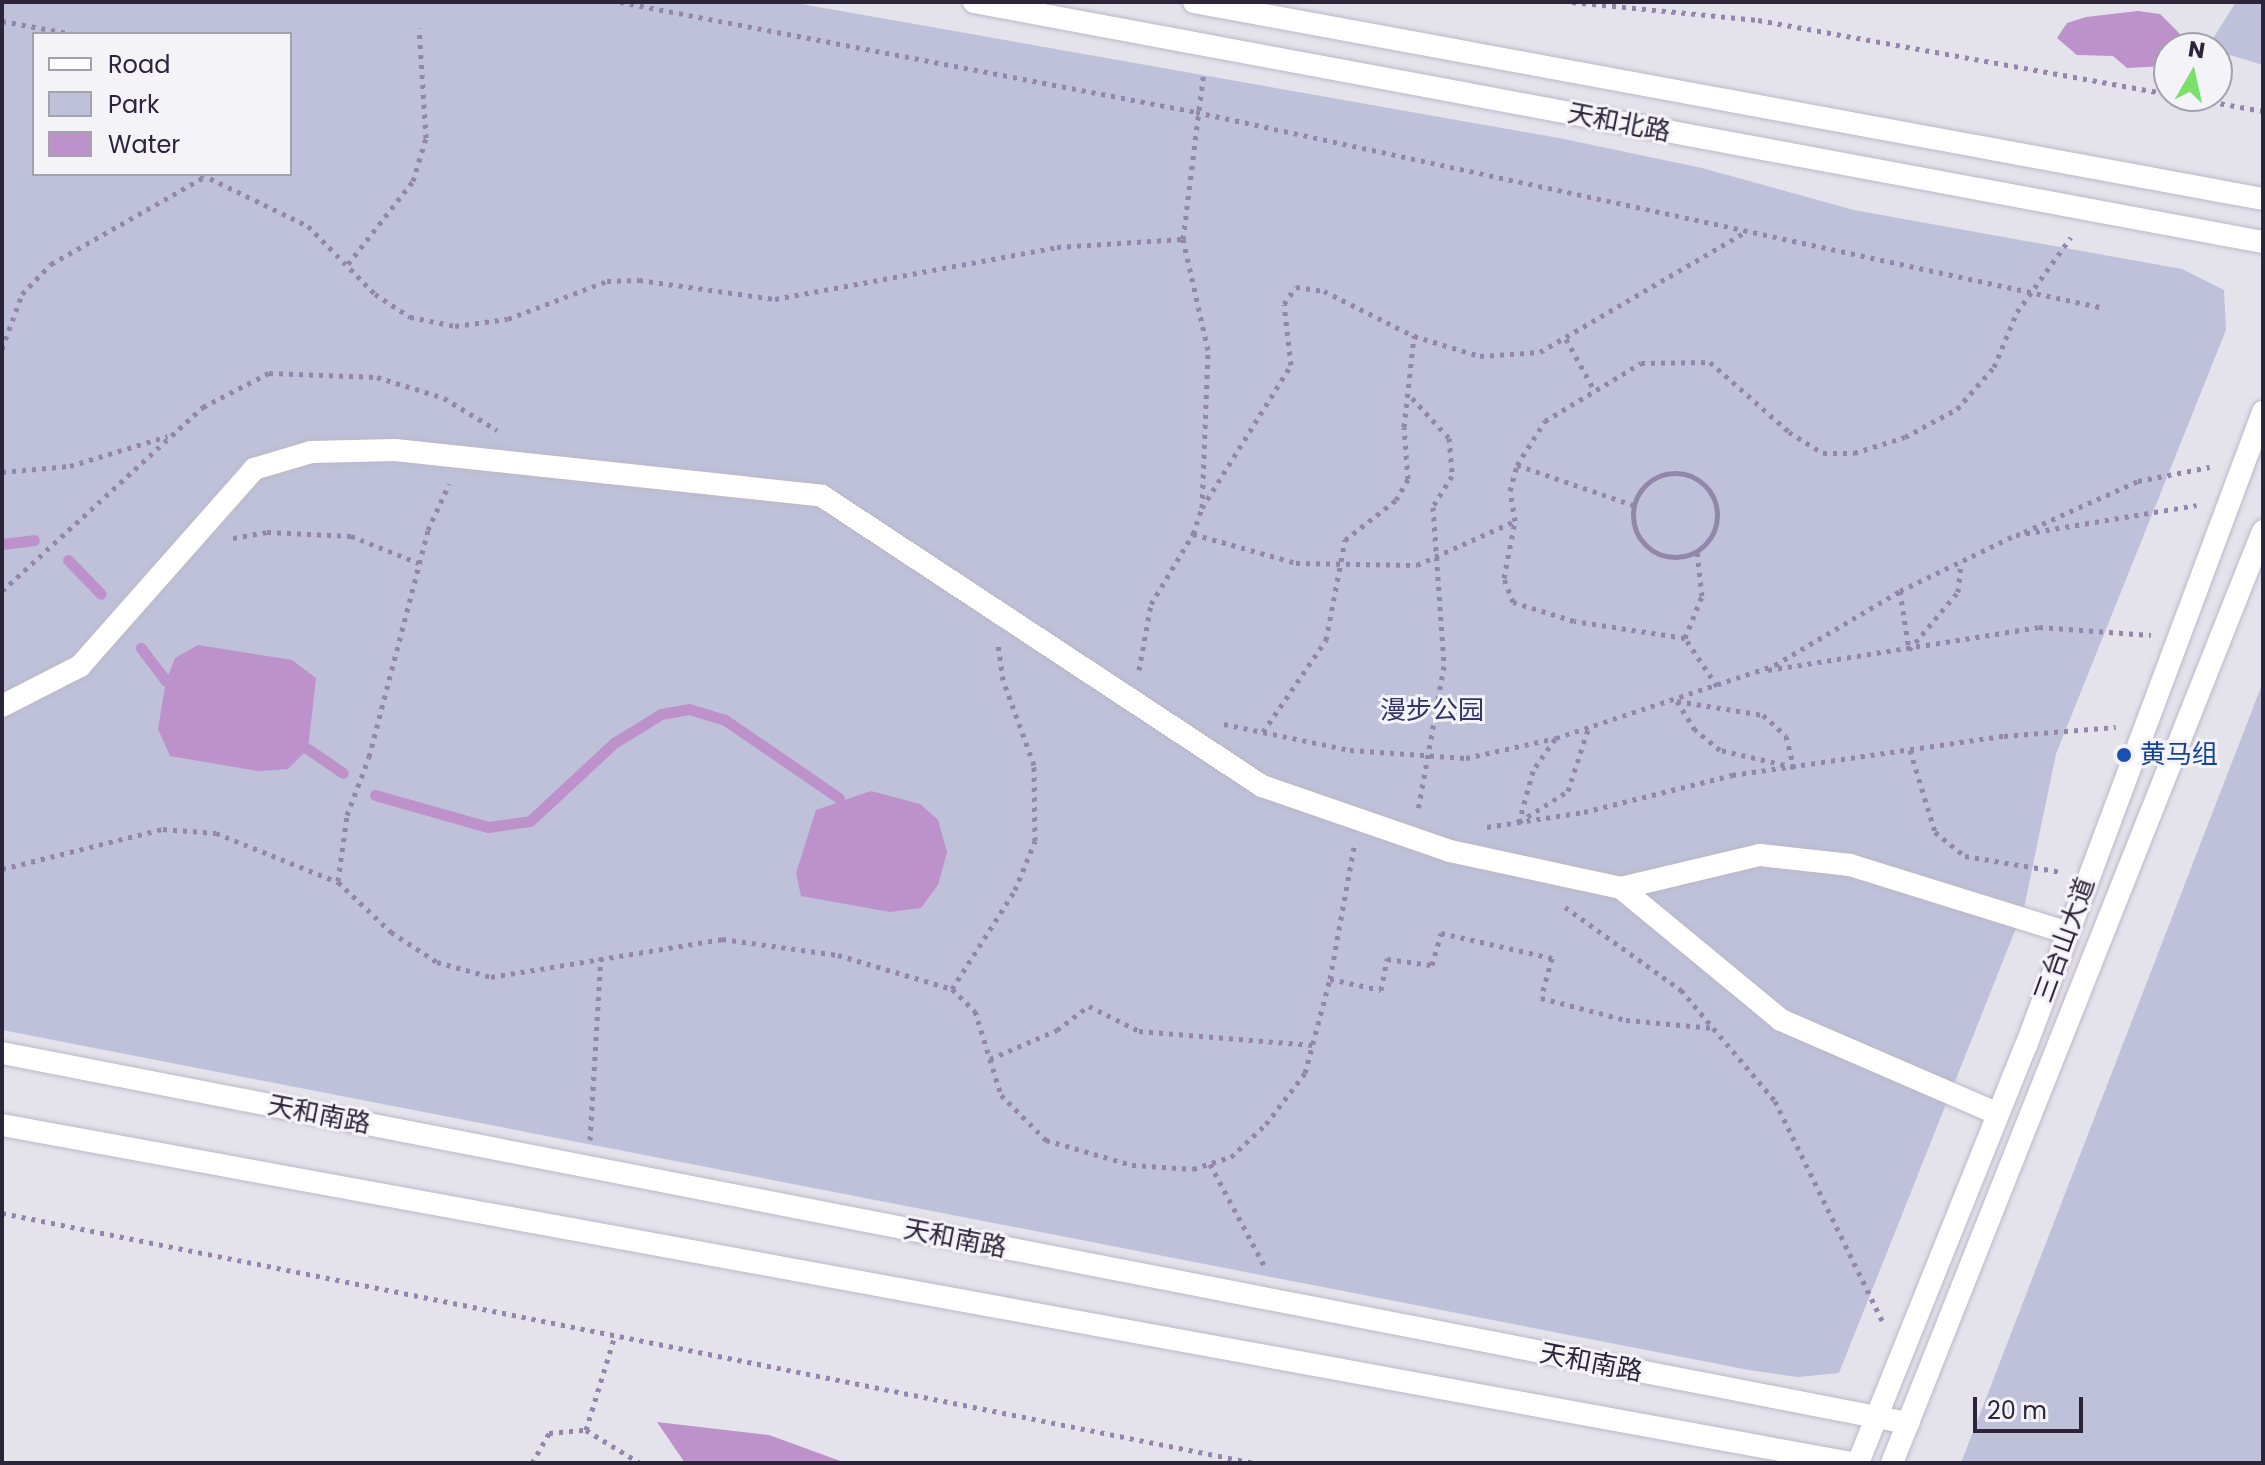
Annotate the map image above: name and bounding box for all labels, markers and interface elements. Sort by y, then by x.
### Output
legend [32,32,292,176]
north arrow [2153,32,2233,112]
text: N [2186,33,2207,66]
text: Road [108,48,170,81]
text: Park [108,88,159,121]
street label: 天和北路 [1565,98,1673,148]
text: Water [108,128,180,161]
park label: 漫步公园 [1380,695,1484,727]
place label: 黄马组 [2140,739,2218,771]
marker: 黄马组 [2115,746,2133,764]
street label: 三台山大道 [2028,874,2102,1006]
street label: 天和南路 [265,1090,373,1140]
street label: 天和南路 [901,1214,1009,1264]
street label: 天和南路 [1537,1338,1645,1388]
scale bar [1977,1381,2087,1431]
text: 20 m [1987,1394,2047,1427]

